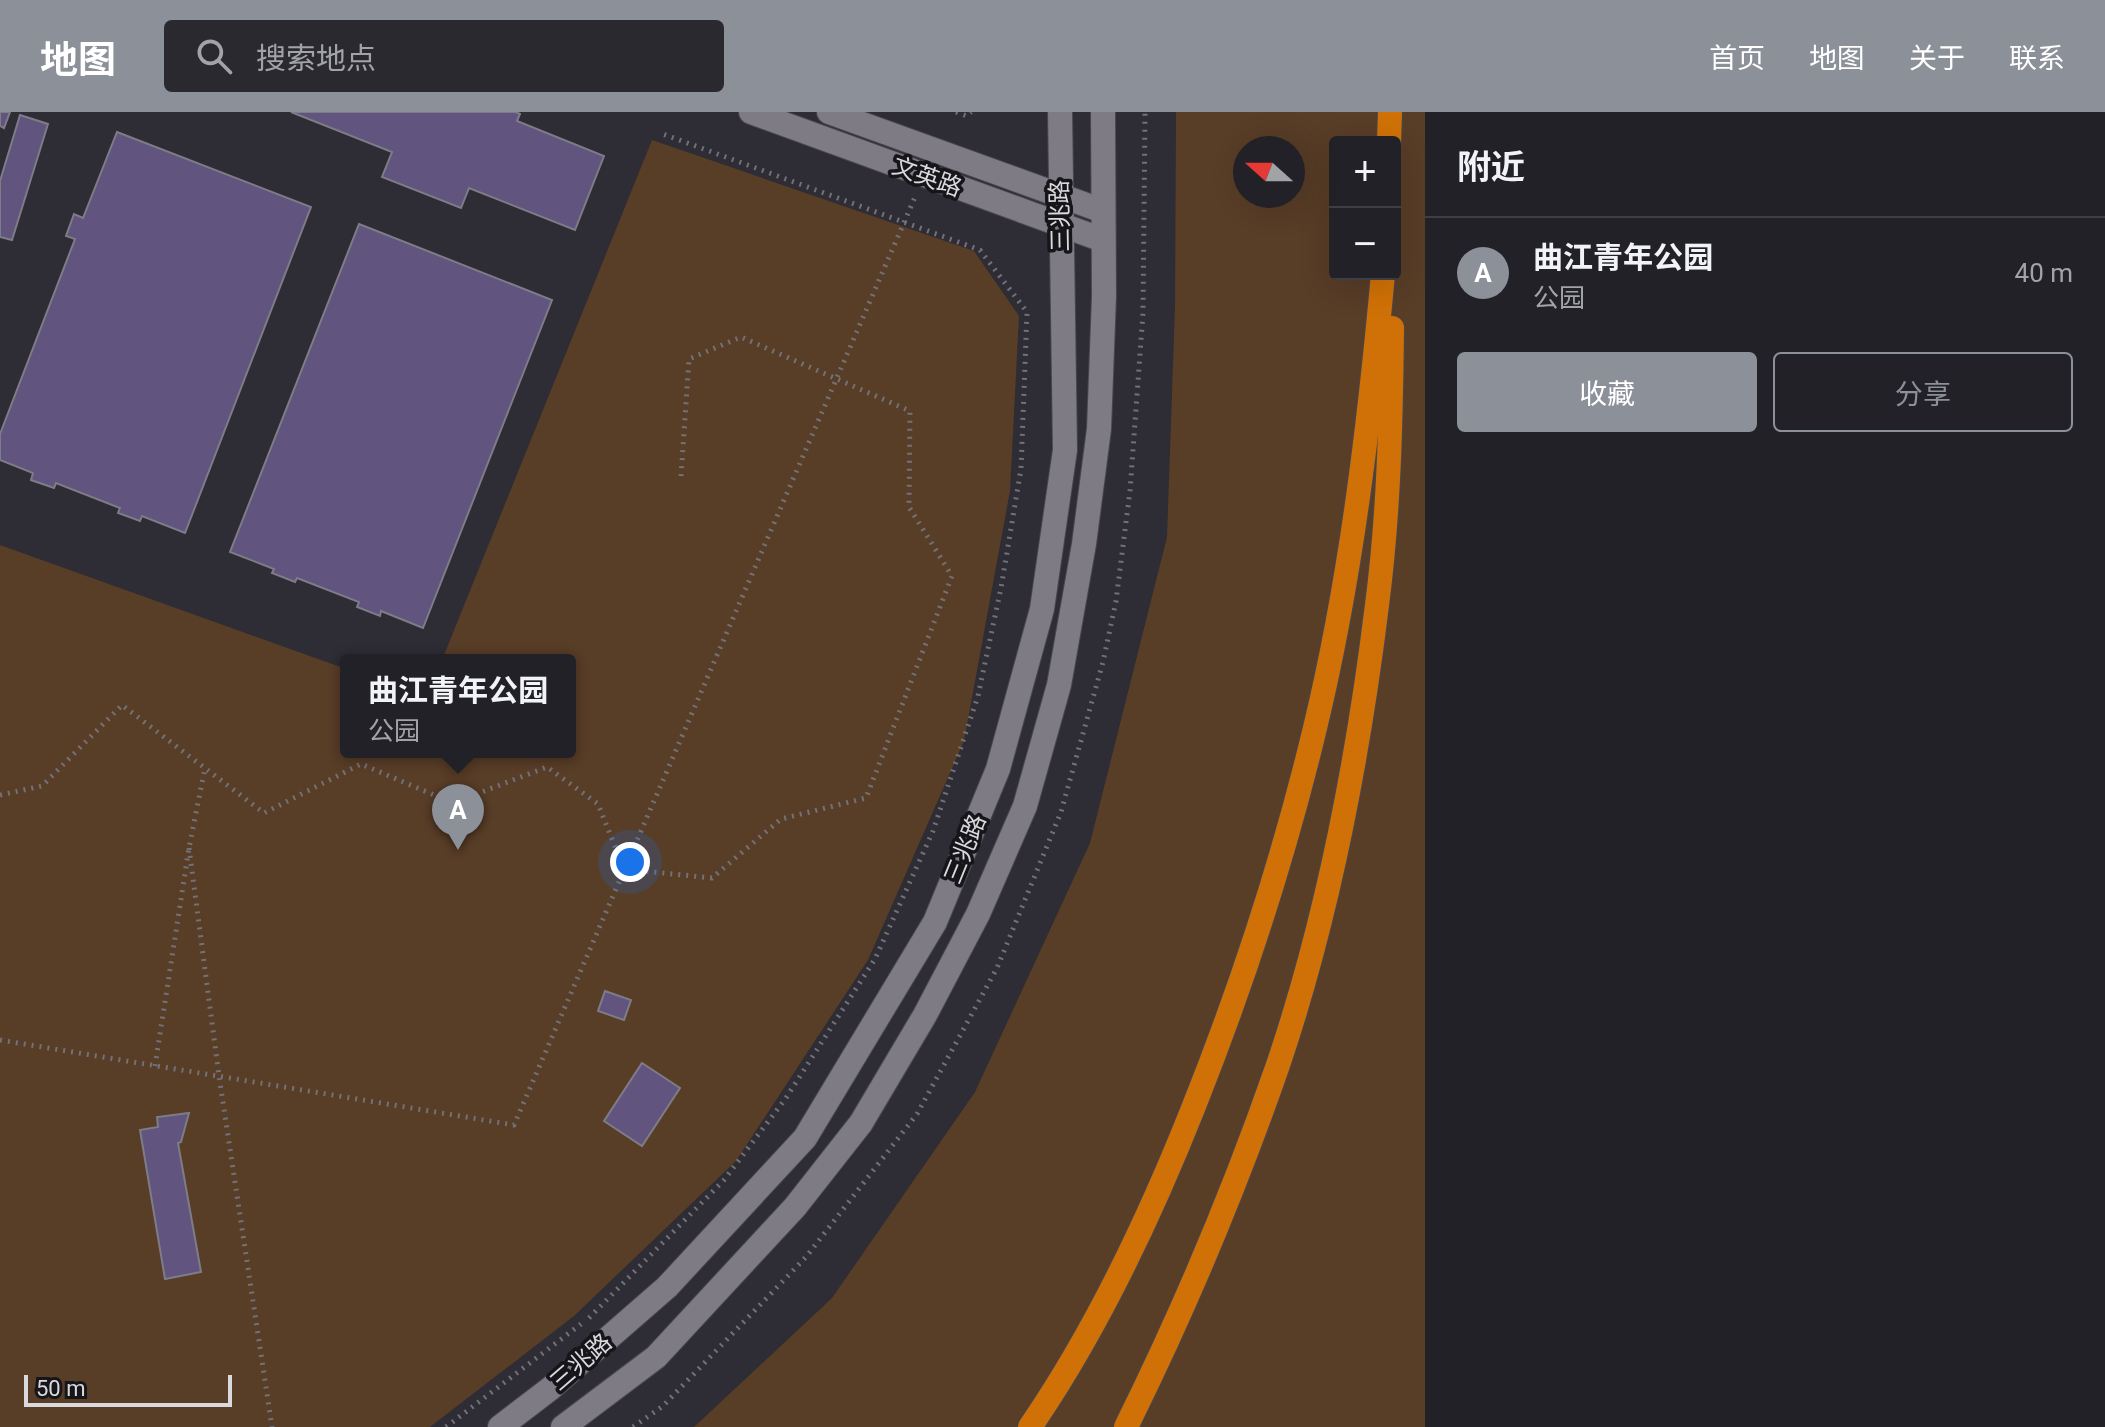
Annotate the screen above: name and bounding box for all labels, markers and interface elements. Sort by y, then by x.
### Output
search box [164,20,724,92]
icon: search [192,34,236,78]
text: 地图 [40,38,116,82]
text: 搜索地点 [256,41,376,76]
text: 首页 [1709,42,1765,75]
text: 地图 [1809,42,1865,75]
text: 关于 [1909,42,1965,75]
text: 联系 [2009,42,2065,75]
north arrow [1233,136,1305,208]
map controls [1329,136,1401,280]
button: + [1329,136,1401,208]
text: 附近 [1457,147,1525,187]
street label: 文英路 [888,152,966,202]
street label: 三兆路 [1045,180,1075,252]
button: − [1329,208,1401,280]
text: 曲江青年公园 [1533,240,1713,275]
text: A [1474,258,1492,288]
text: 40 m [2015,258,2073,288]
text: 公园 [1533,283,1585,313]
button: 收藏 [1457,352,1757,432]
button: 分享 [1773,352,2073,432]
popup [340,654,576,758]
text: 曲江青年公园 [368,673,548,708]
text: 公园 [368,716,420,746]
pin: A [432,784,484,850]
street label: 三兆路 [939,810,991,888]
your location [610,842,650,882]
street label: 三兆路 [545,1328,617,1396]
scale bar [24,1371,232,1407]
text: 50 m [36,1376,85,1401]

